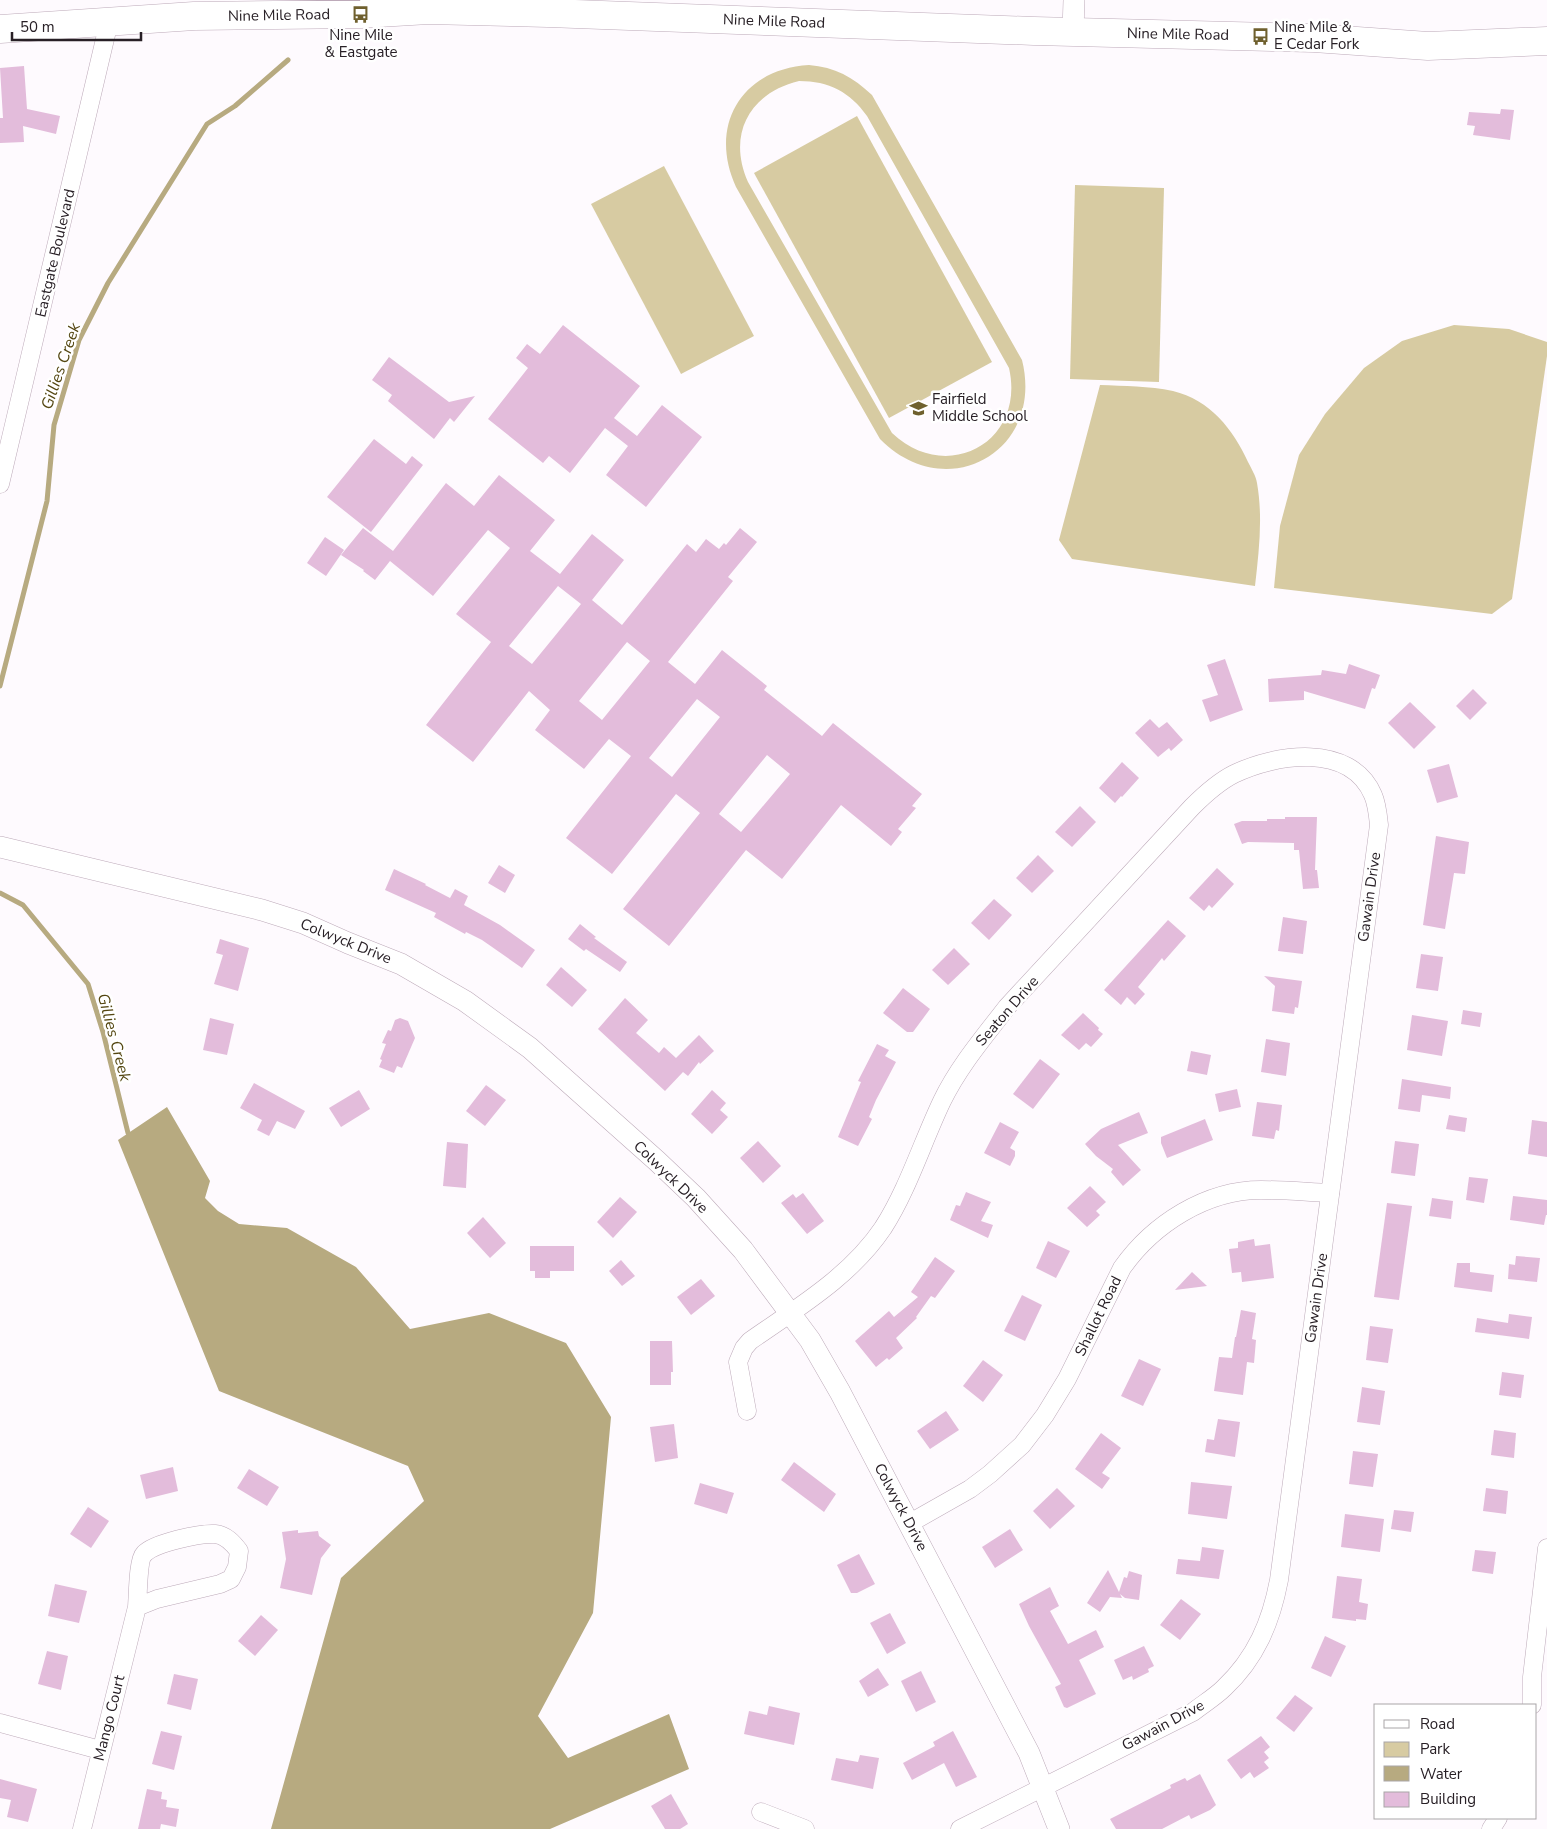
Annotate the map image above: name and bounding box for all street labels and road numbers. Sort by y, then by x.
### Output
street label: Nine Mile Road [228,4,330,26]
street label: Nine Mile Road [723,9,825,33]
street label: Nine Mile Road [1127,23,1229,45]
street label: Eastgate Boulevard [30,187,80,319]
street label: Gawain Drive [1353,851,1385,943]
street label: Colwyck Drive [297,914,395,968]
street label: Seaton Drive [971,972,1043,1050]
street label: Colwyck Drive [629,1136,713,1218]
street label: Gawain Drive [1300,1252,1332,1344]
street label: Shallot Road [1070,1273,1126,1359]
street label: Colwyck Drive [870,1460,933,1554]
street label: Mango Court [89,1672,129,1763]
street label: Gawain Drive [1118,1695,1208,1755]

